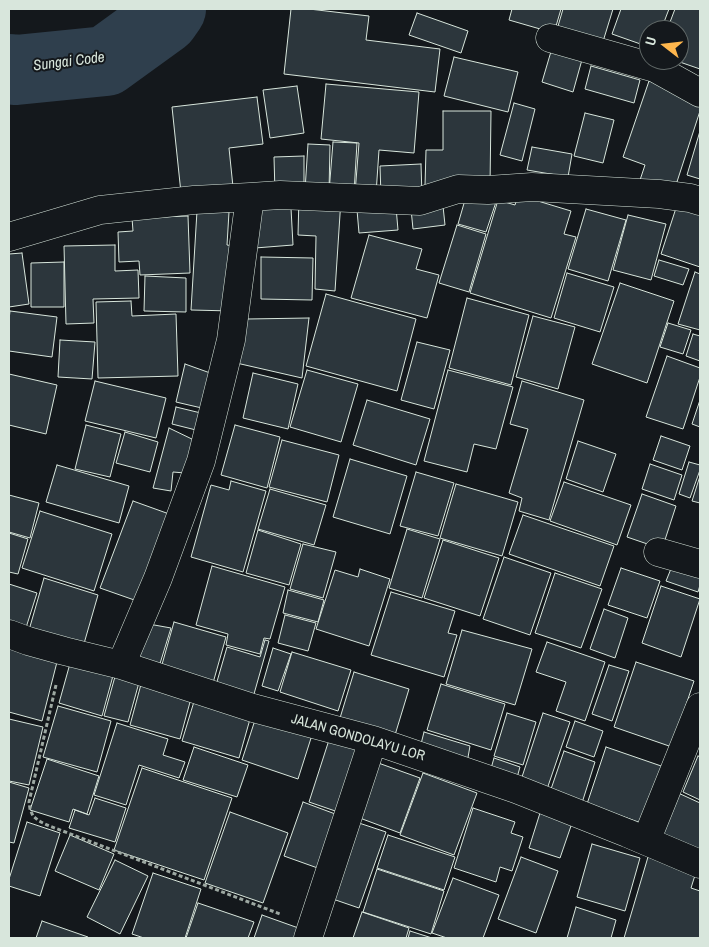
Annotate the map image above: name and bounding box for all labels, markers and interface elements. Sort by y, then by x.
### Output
north arrow [639,20,689,70]
text: U [641,35,660,48]
water label: Sungai Code [32,49,106,75]
street label: JALAN GONDOLAYU LOR [289,711,427,765]

